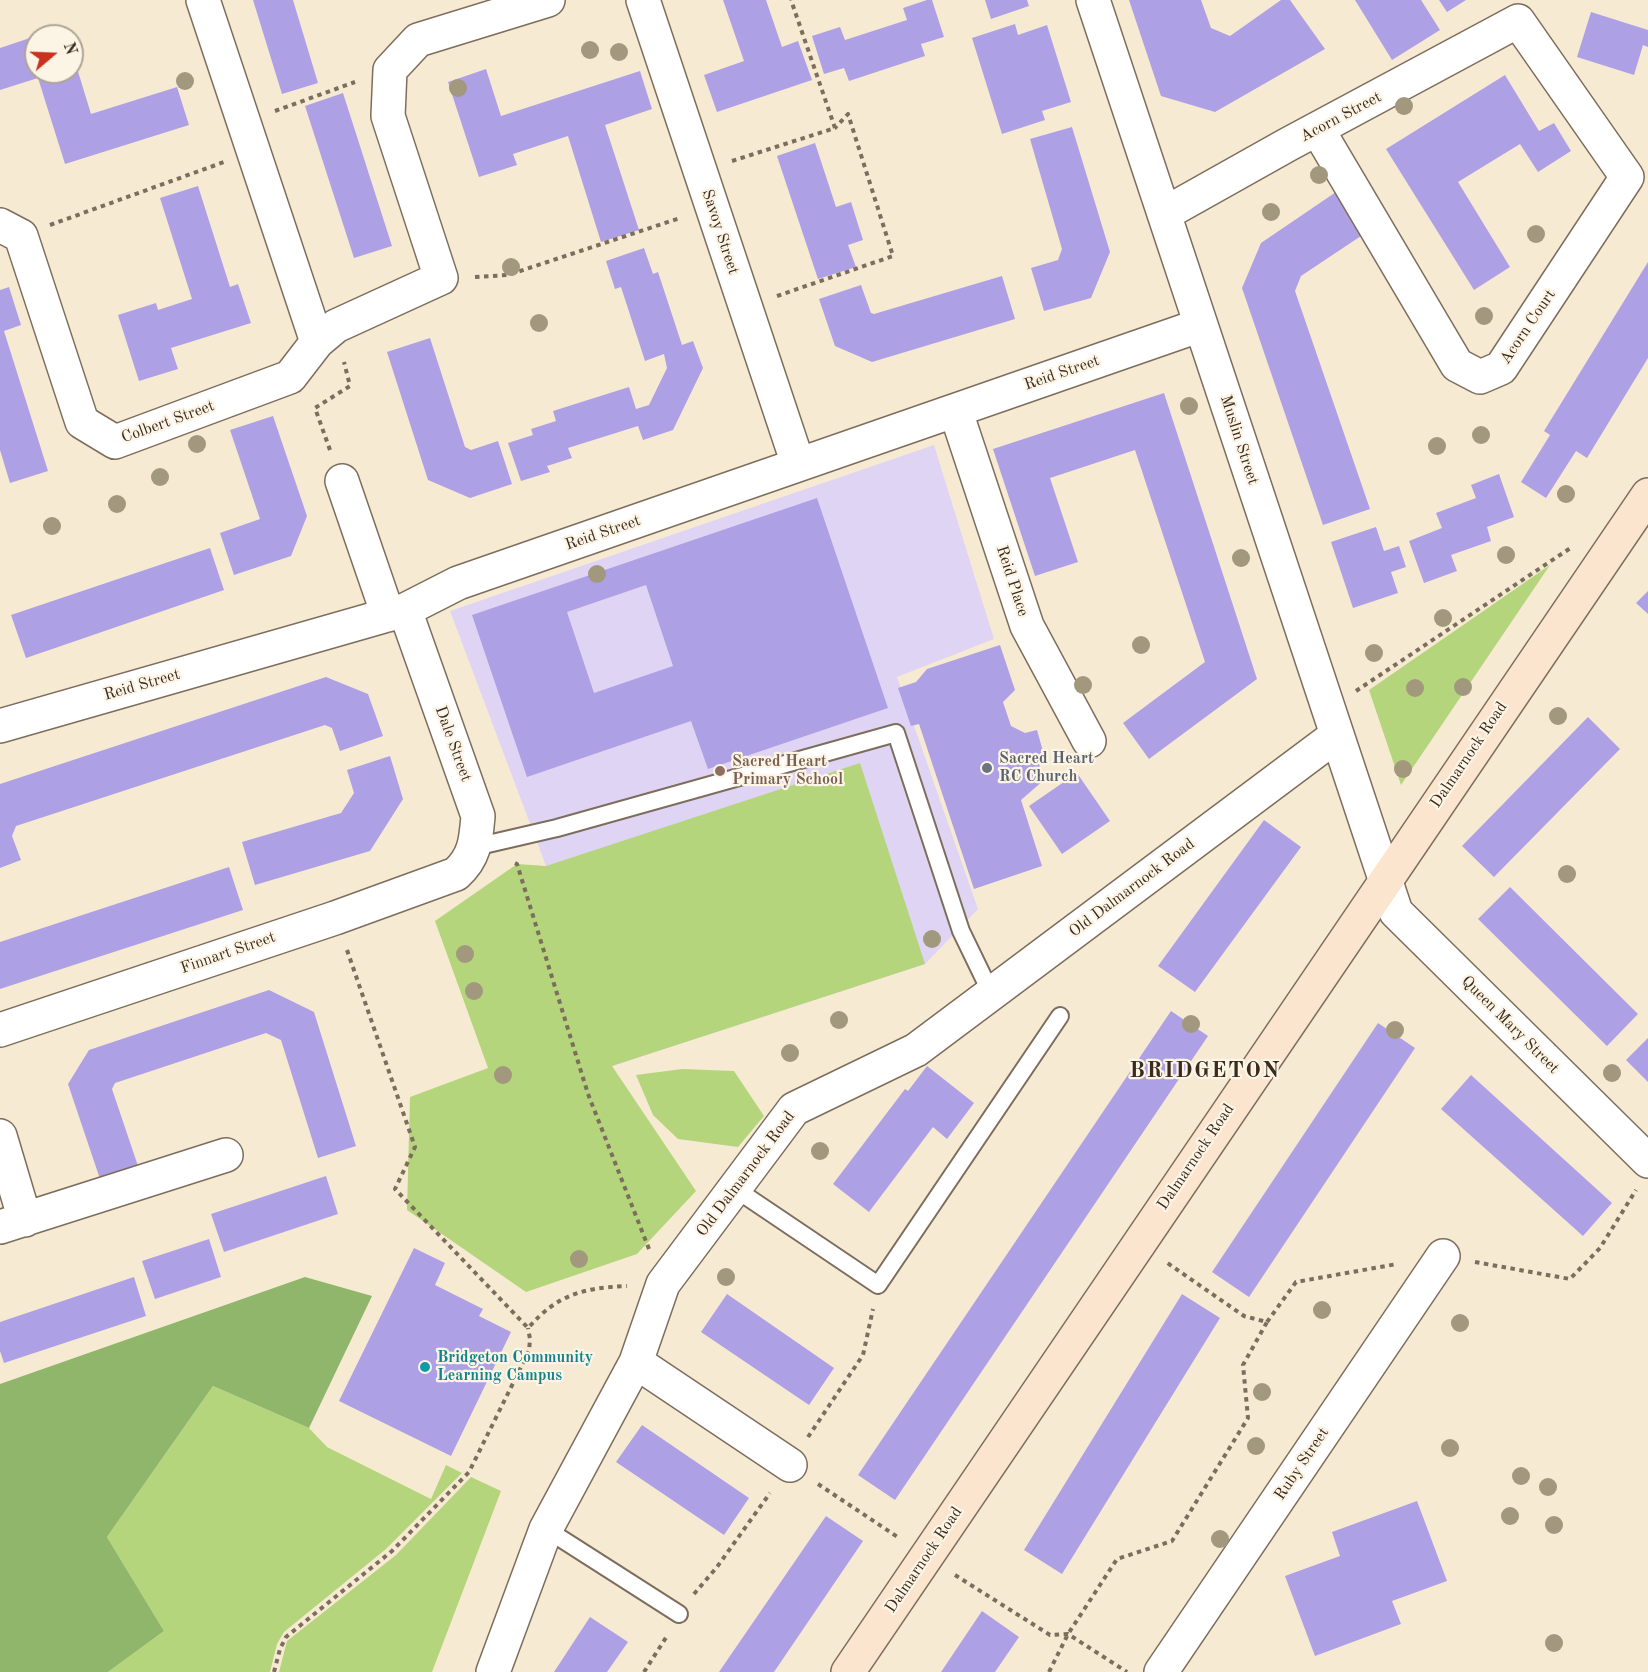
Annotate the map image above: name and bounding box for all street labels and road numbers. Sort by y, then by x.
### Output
street label: Acorn Street [1297,88,1385,146]
street label: Savoy Street [697,187,743,277]
street label: Acorn Court [1496,286,1560,368]
street label: Reid Street [1022,351,1102,395]
street label: Muslin Street [1215,393,1263,487]
street label: Colbert Street [119,396,217,448]
street label: Reid Street [563,511,643,555]
street label: Reid Place [992,543,1032,619]
street label: Reid Street [102,665,182,705]
street label: Dalmarnock Road [1426,698,1512,812]
street label: Dale Street [430,704,476,784]
street label: Old Dalmarnock Road [1065,835,1199,941]
street label: Finnart Street [178,928,278,978]
street label: Queen Mary Street [1457,972,1563,1078]
street label: Dalmarnock Road [1153,1100,1239,1214]
street label: Old Dalmarnock Road [693,1107,799,1241]
street label: Ruby Street [1271,1424,1333,1504]
street label: Dalmarnock Road [881,1503,967,1617]

